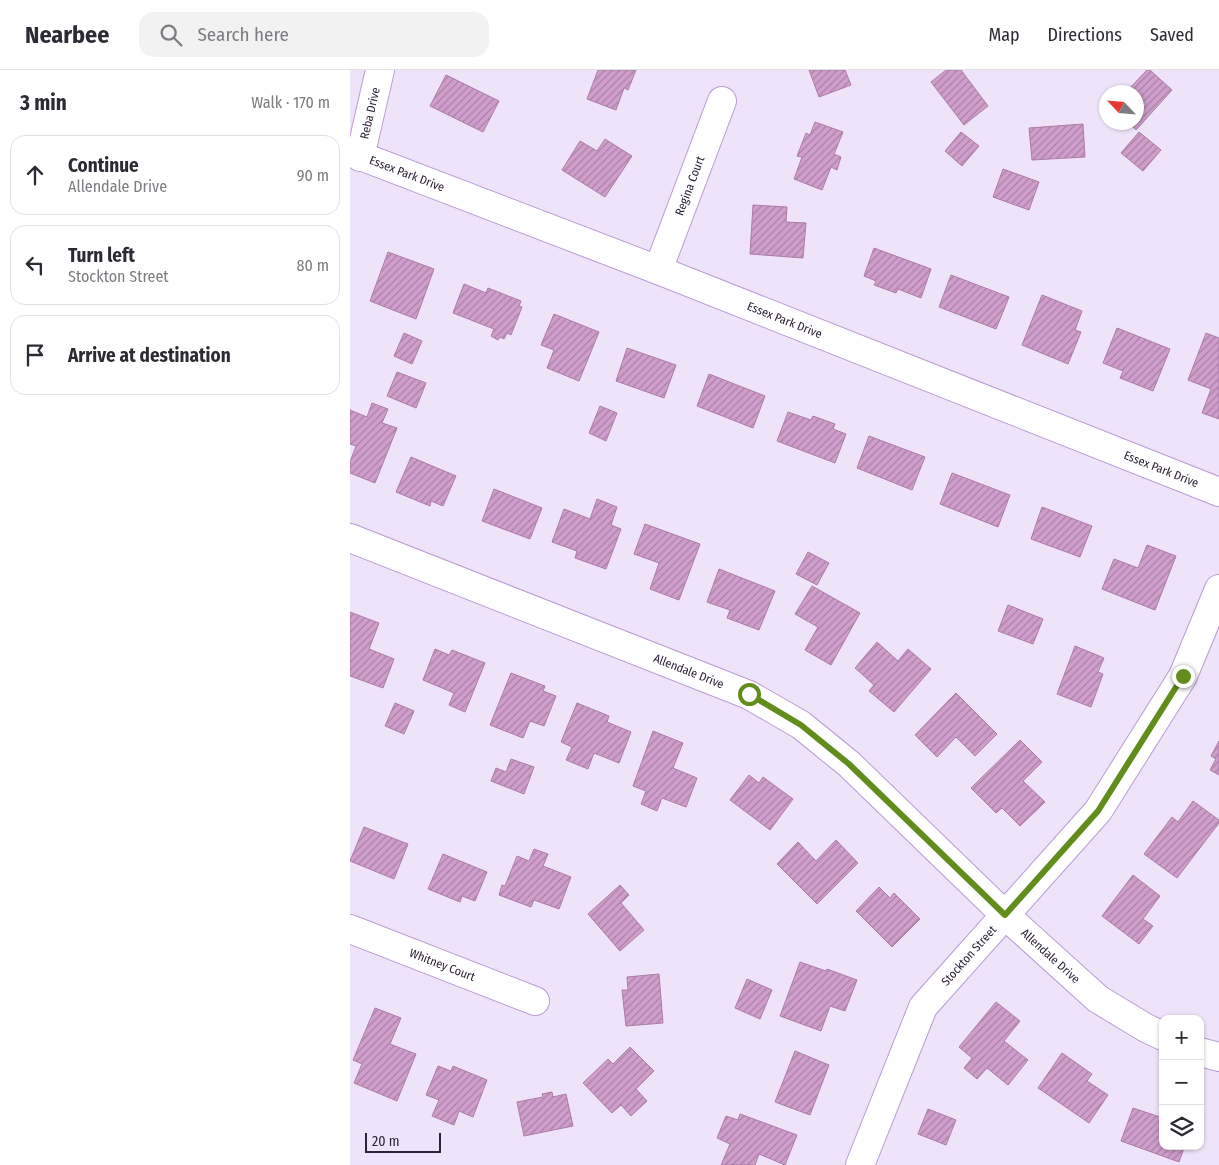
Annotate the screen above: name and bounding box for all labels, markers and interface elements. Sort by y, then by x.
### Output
search box [139,12,489,57]
text: Nearbee [25,21,109,49]
icon: search [157,21,185,49]
text: Search here [197,23,289,46]
text: Map [988,24,1020,46]
text: Directions [1048,24,1122,46]
text: Saved [1150,24,1194,46]
north arrow [1099,85,1144,130]
street label: Reba Drive [357,86,383,140]
text: 3 min [20,90,67,116]
text: Walk · 170 m [251,93,330,112]
street label: Essex Park Drive [367,153,447,195]
text: Continue [68,154,139,177]
street label: Regina Court [672,154,708,218]
icon: ahead [21,161,49,189]
text: 90 m [297,166,329,185]
text: Allendale Drive [68,177,167,196]
text: Turn left [68,244,135,267]
icon: left [21,251,49,279]
text: 80 m [297,256,329,275]
text: Stockton Street [68,267,169,286]
street label: Essex Park Drive [745,299,824,341]
icon: arrive [21,341,49,369]
text: Arrive at destination [68,344,231,367]
street label: Essex Park Drive [1122,448,1201,490]
street label: Allendale Drive [652,651,726,691]
route end [1172,665,1195,688]
route start [738,683,761,706]
street label: Stockton Street [939,923,999,988]
street label: Allendale Drive [1018,926,1083,986]
street label: Whitney Court [407,946,477,984]
map controls [1159,1015,1204,1150]
button: + [1159,1015,1204,1060]
button: − [1159,1060,1204,1105]
button: layers [1159,1105,1204,1150]
scale bar [365,1130,441,1153]
text: 20 m [372,1133,400,1150]

